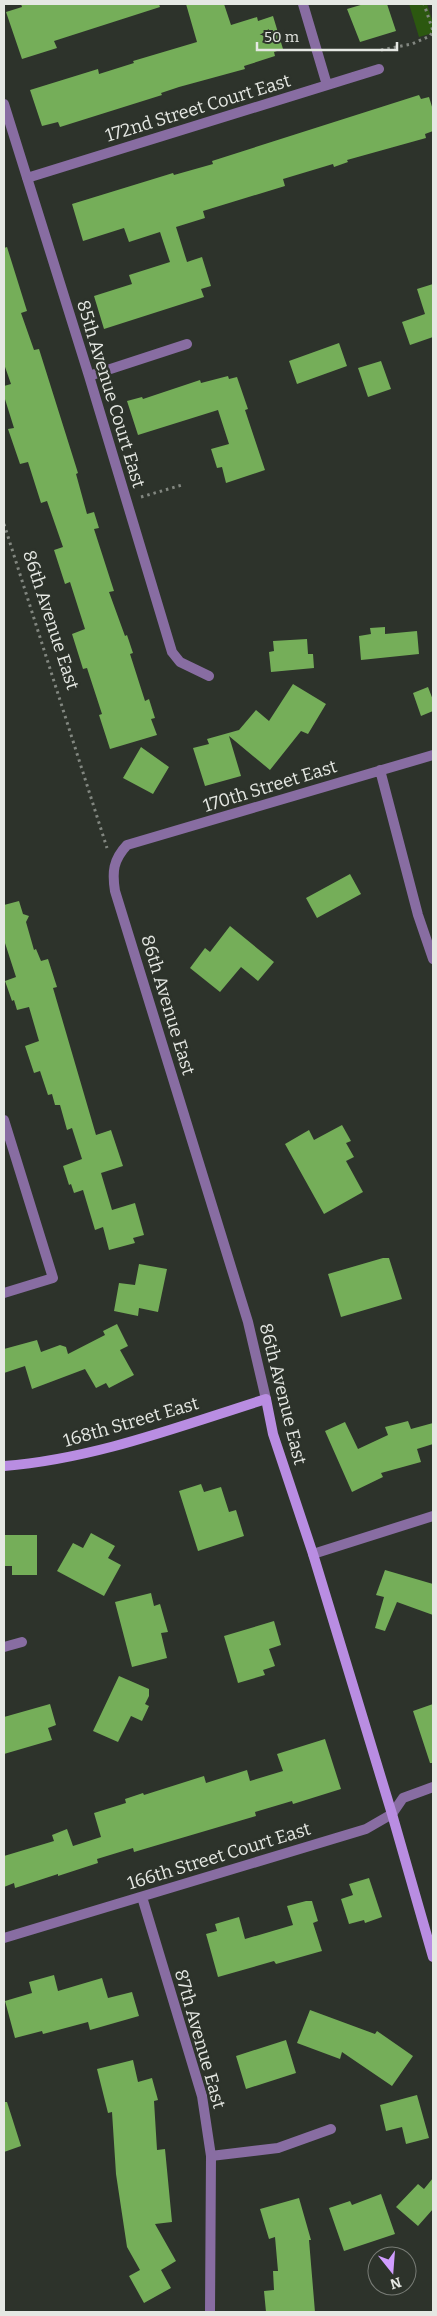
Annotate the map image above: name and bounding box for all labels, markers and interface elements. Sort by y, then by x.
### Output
scale bar [257,20,397,52]
text: 50 m [264,28,300,46]
street label: 172nd Street Court East [103,69,294,147]
street label: 85th Avenue Court East [72,298,150,491]
street label: 86th Avenue East [18,548,84,693]
street label: 170th Street East [200,755,340,817]
street label: 86th Avenue East [136,932,200,1078]
street label: 86th Avenue East [255,1321,311,1468]
street label: 168th Street East [61,1392,202,1452]
street label: 166th Street Court East [125,1817,314,1894]
street label: 87th Avenue East [170,1967,231,2112]
north arrow [367,2246,417,2296]
text: N [388,2273,403,2293]

